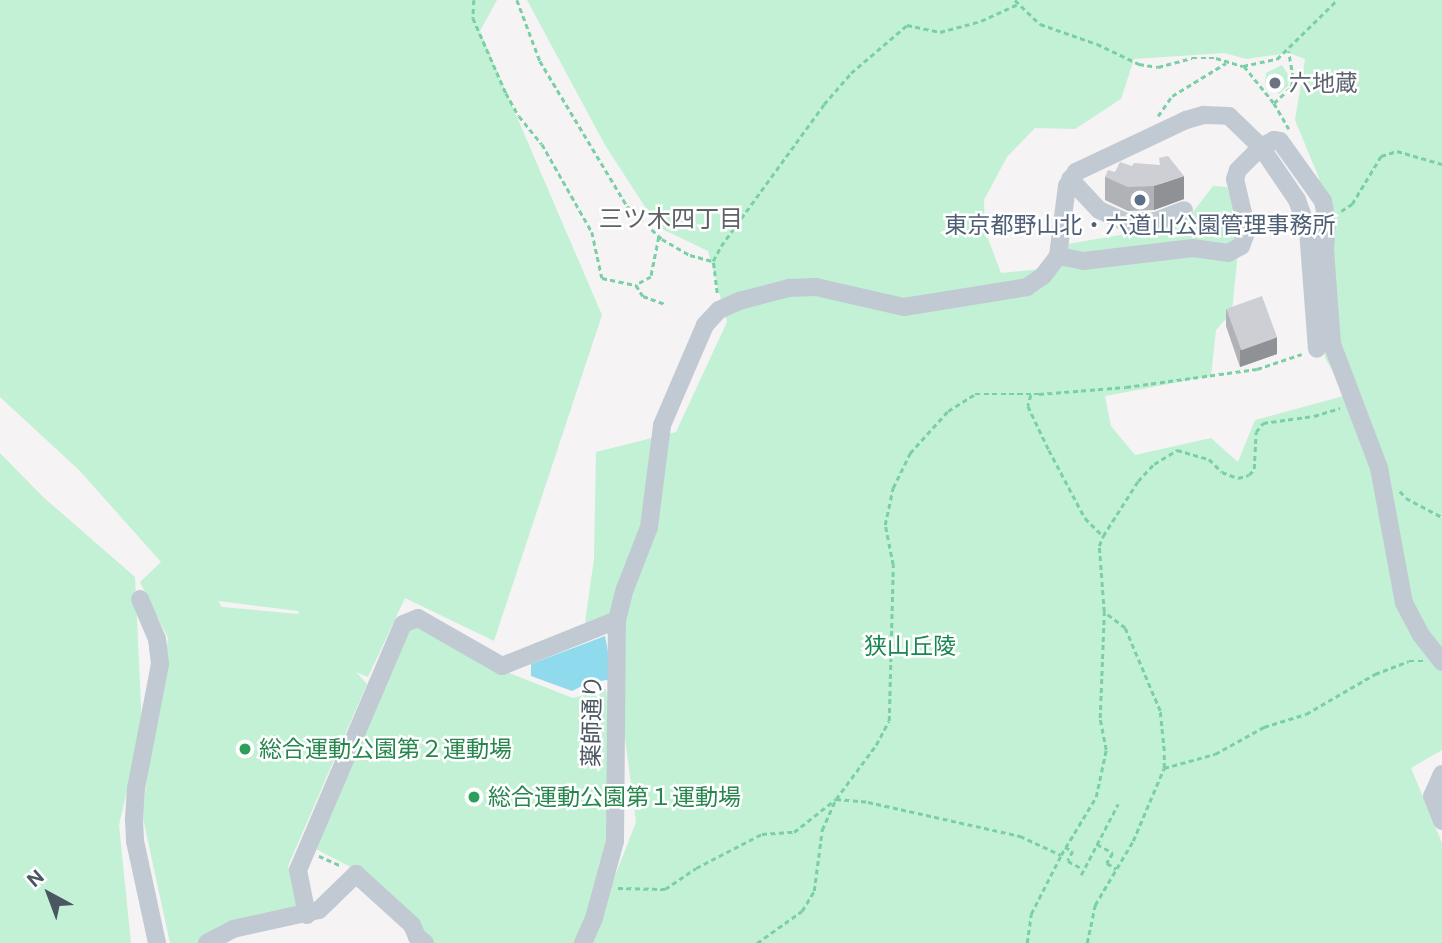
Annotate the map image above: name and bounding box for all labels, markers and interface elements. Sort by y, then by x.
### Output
place label: 六地蔵 [1289,69,1358,97]
marker: 六地蔵 [1267,75,1283,91]
marker: 東京都野山北・六道山公園管理事務所 [1132,192,1148,208]
district label: 三ツ木四丁目 [599,205,743,233]
place label: 東京都野山北・六道山公園管理事務所 [945,211,1335,239]
park label: 狭山丘陵 [864,632,956,660]
street label: 薬師通り [577,675,607,767]
place label: 総合運動公園第２運動場 [259,735,512,763]
marker: 総合運動公園第２運動場 [237,741,253,757]
place label: 総合運動公園第１運動場 [488,783,741,811]
marker: 総合運動公園第１運動場 [466,789,482,805]
north arrow [14,859,84,929]
text: N [22,865,48,891]

